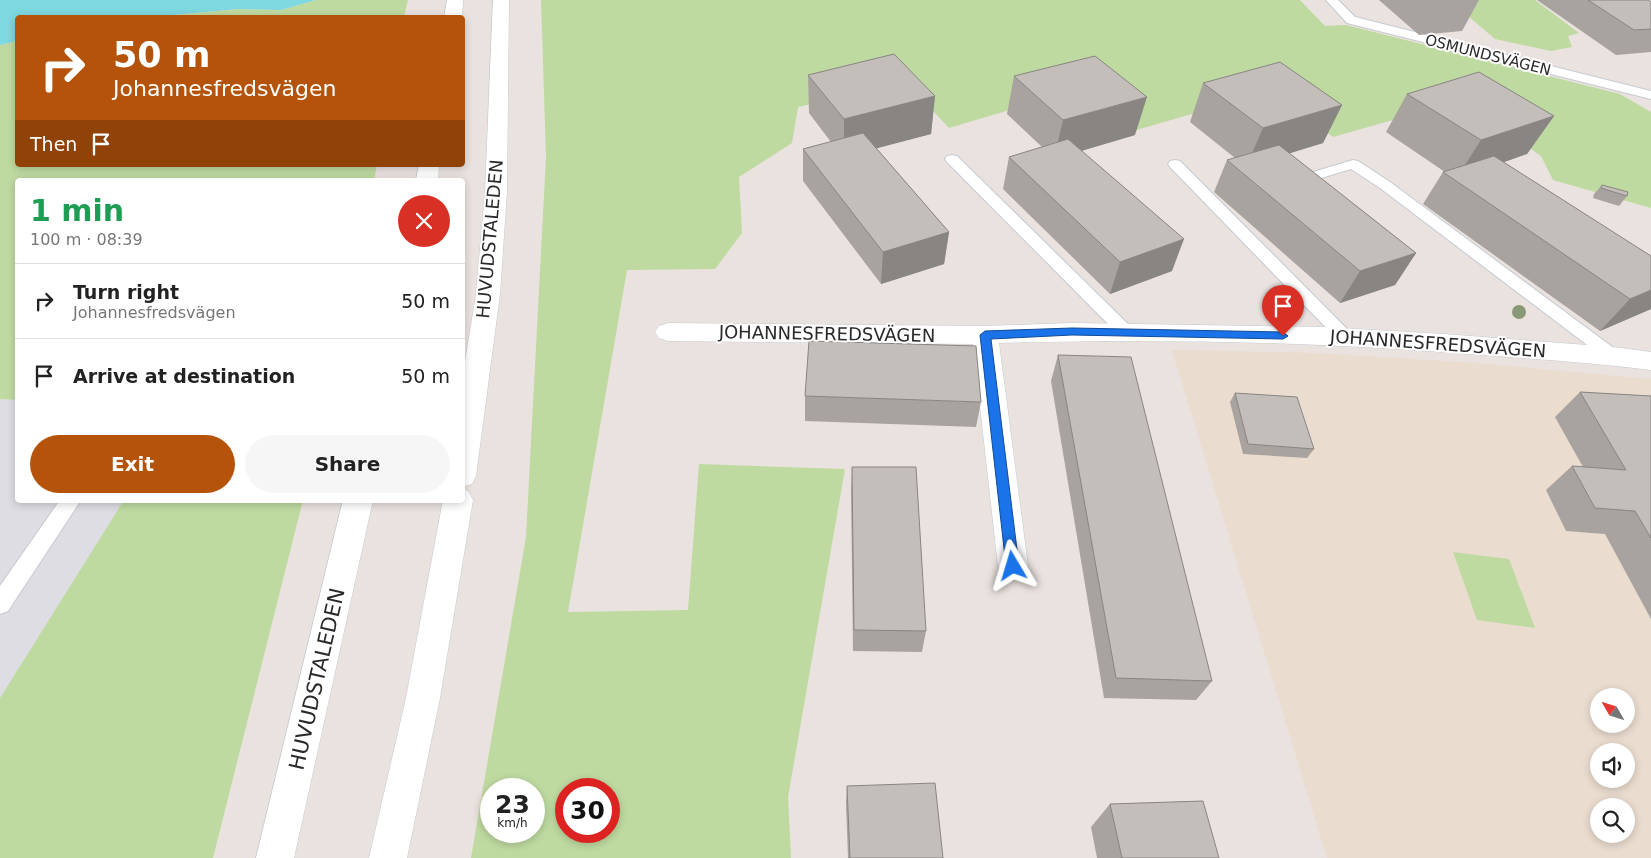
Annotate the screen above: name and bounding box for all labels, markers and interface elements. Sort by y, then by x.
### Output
street label: OSMUNDSVÄGEN [1423,30,1553,79]
icon: right [30,35,95,100]
text: 50 m [113,35,210,75]
text: Johannesfredsvägen [113,76,336,101]
icon: arrive [87,130,115,158]
text: Then [30,133,77,155]
street label: HUVUDSTALEDEN [472,159,507,319]
text: 1 min [30,193,124,228]
button: close [398,195,450,247]
text: 100 m · 08:39 [30,230,143,249]
text: Turn right [73,281,179,303]
pin [1262,285,1304,336]
icon: right [30,287,58,315]
text: 50 m [401,290,450,312]
icon: arrive [1269,292,1297,320]
text: Johannesfredsvägen [73,303,236,322]
street label: JOHANNESFREDSVÄGEN [718,321,935,346]
street label: JOHANNESFREDSVÄGEN [1328,325,1547,362]
icon: arrive [30,362,58,390]
text: Arrive at destination [73,365,295,387]
text: 50 m [401,365,450,387]
button: Exit [30,435,235,493]
button: Share [245,435,450,493]
position arrow [986,539,1038,591]
street label: HUVUDSTALEDEN [284,586,350,772]
north arrow [1590,688,1635,732]
map controls [1590,688,1635,843]
button: sound [1590,743,1635,788]
speed limit sign: 30 [555,778,620,843]
text: 23 [495,790,530,819]
button: search [1590,798,1635,843]
text: km/h [497,816,528,830]

